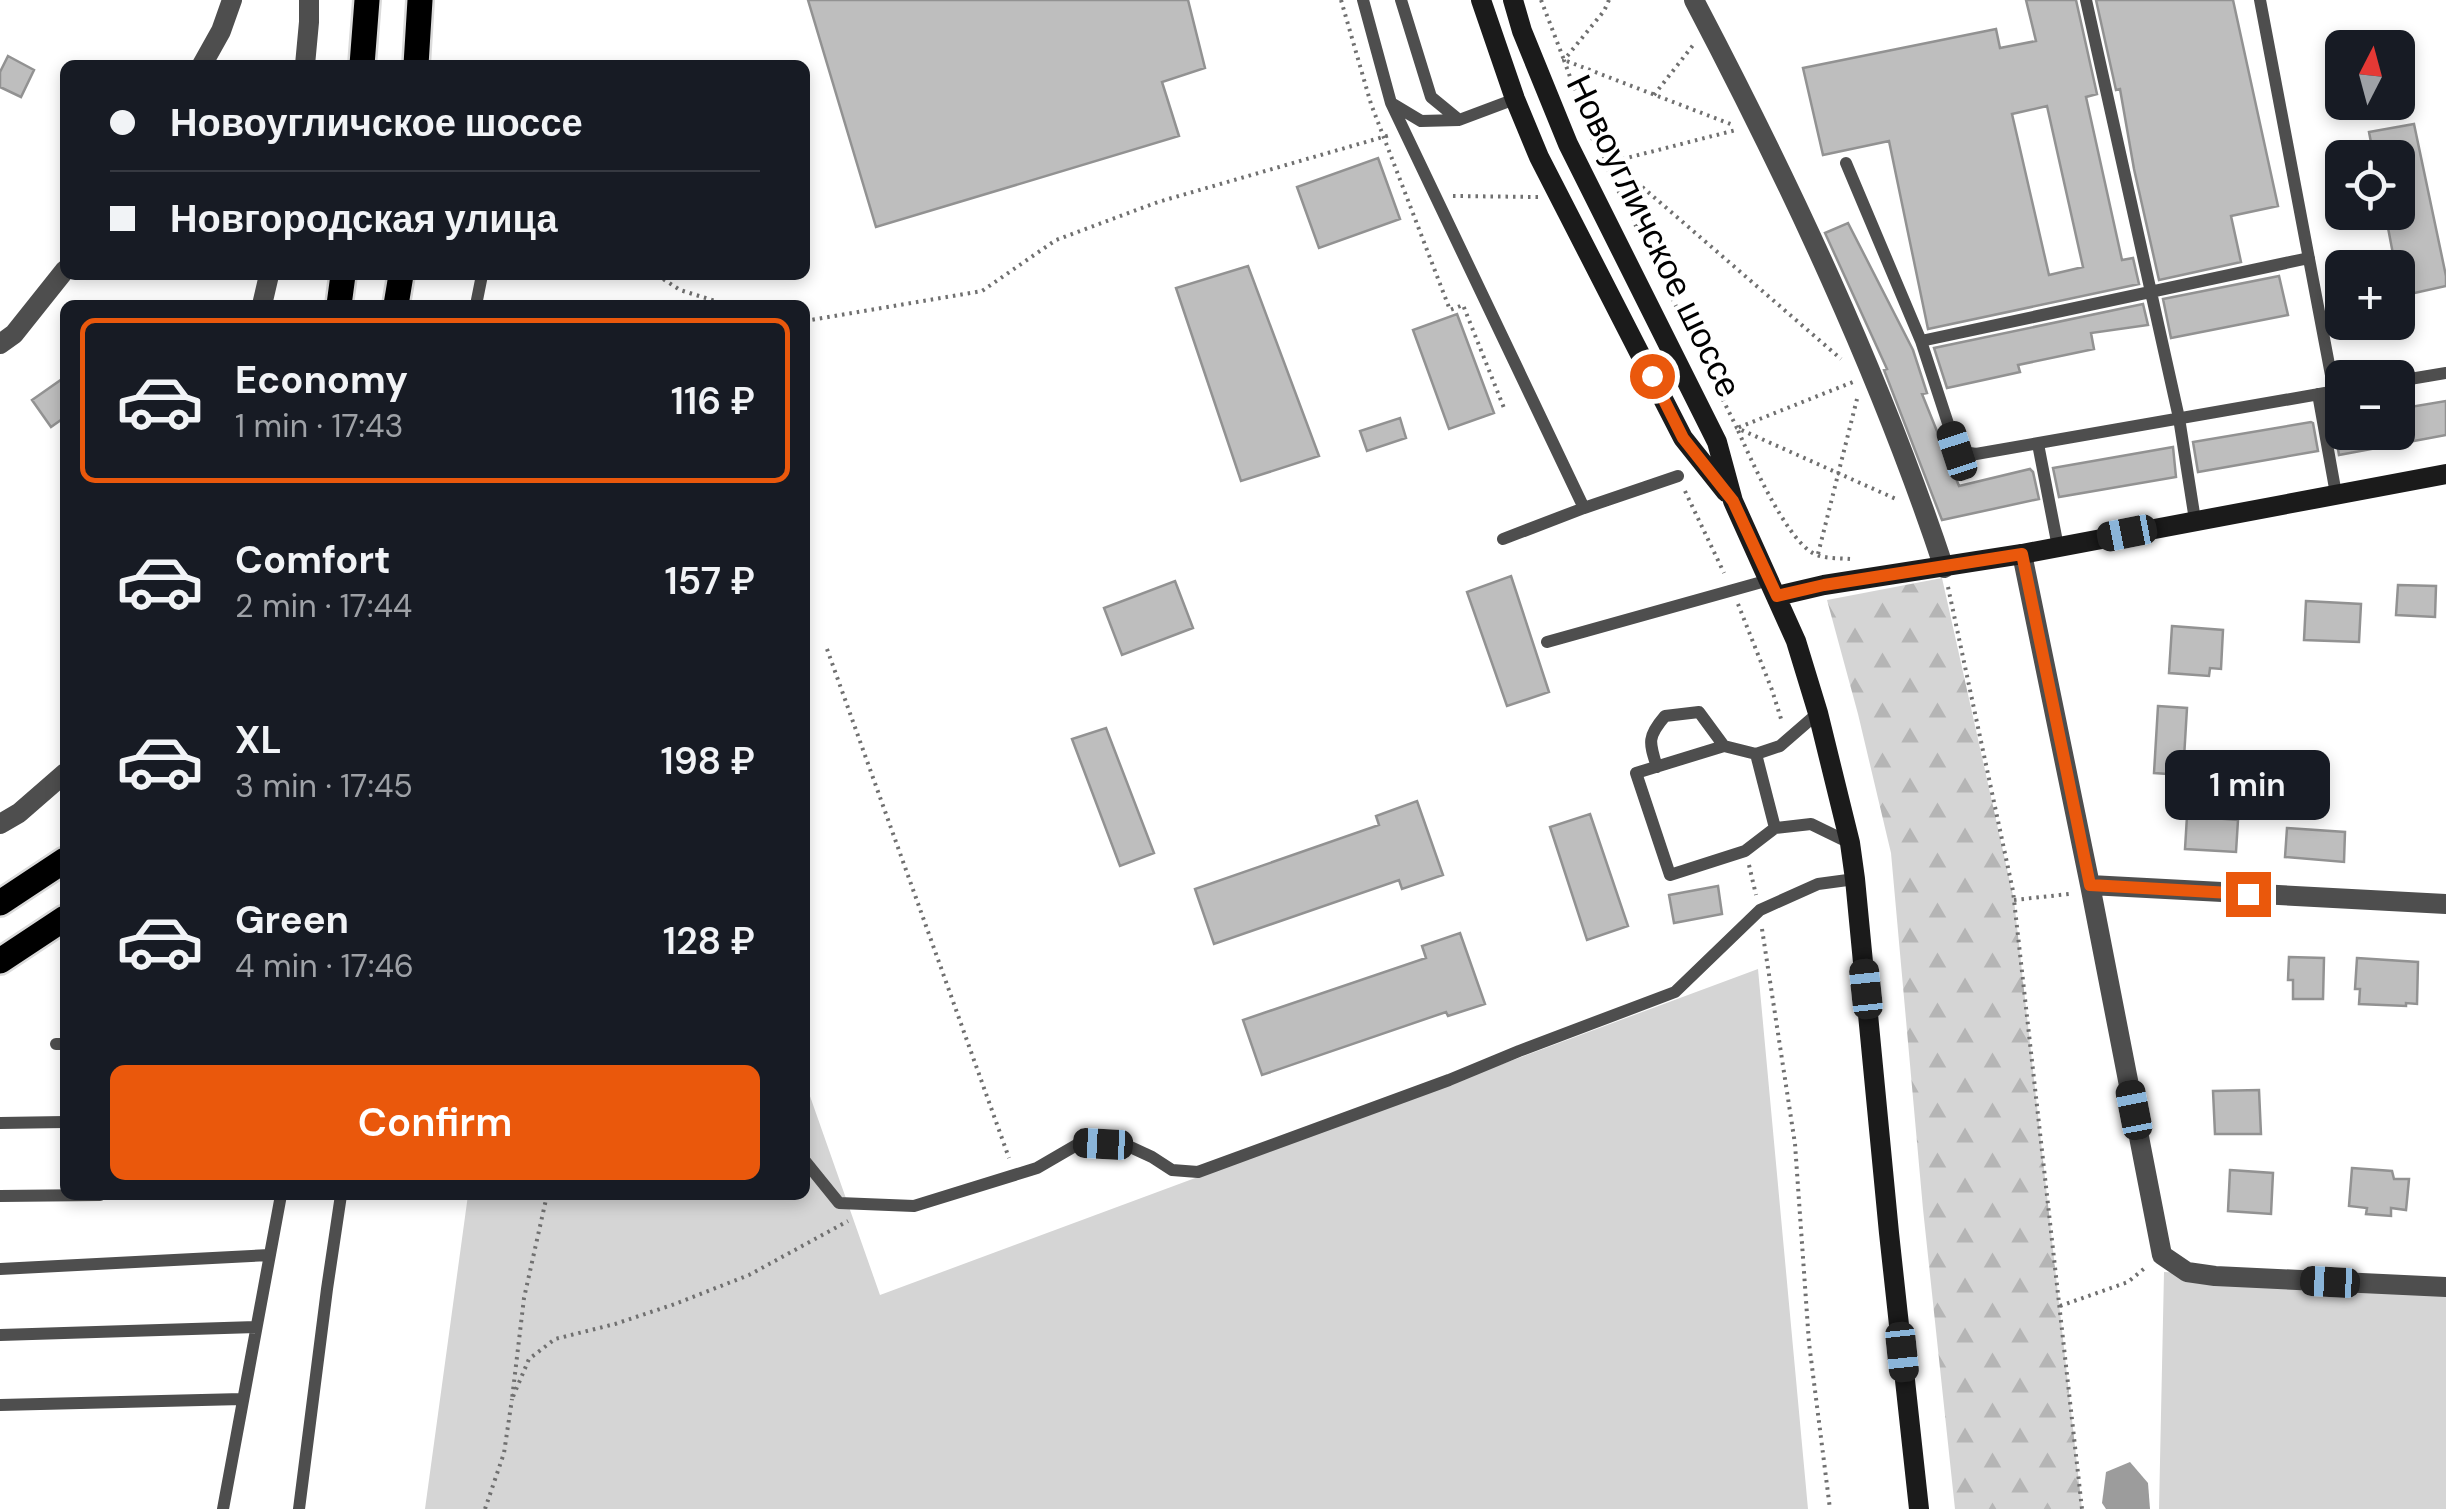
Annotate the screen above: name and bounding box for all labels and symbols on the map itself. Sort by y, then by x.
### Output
north arrow [2325,30,2415,120]
street label: Новоугличское шоссе [1556,67,1752,405]
route start [1630,354,1675,399]
car [1933,418,1981,484]
car [2095,513,2159,553]
callout: 1 min [2166,749,2330,819]
route end [2226,872,2271,917]
car [1848,958,1884,1020]
car [2114,1078,2154,1142]
car [1072,1127,1134,1161]
car [2299,1265,2361,1299]
car [1884,1321,1920,1383]

